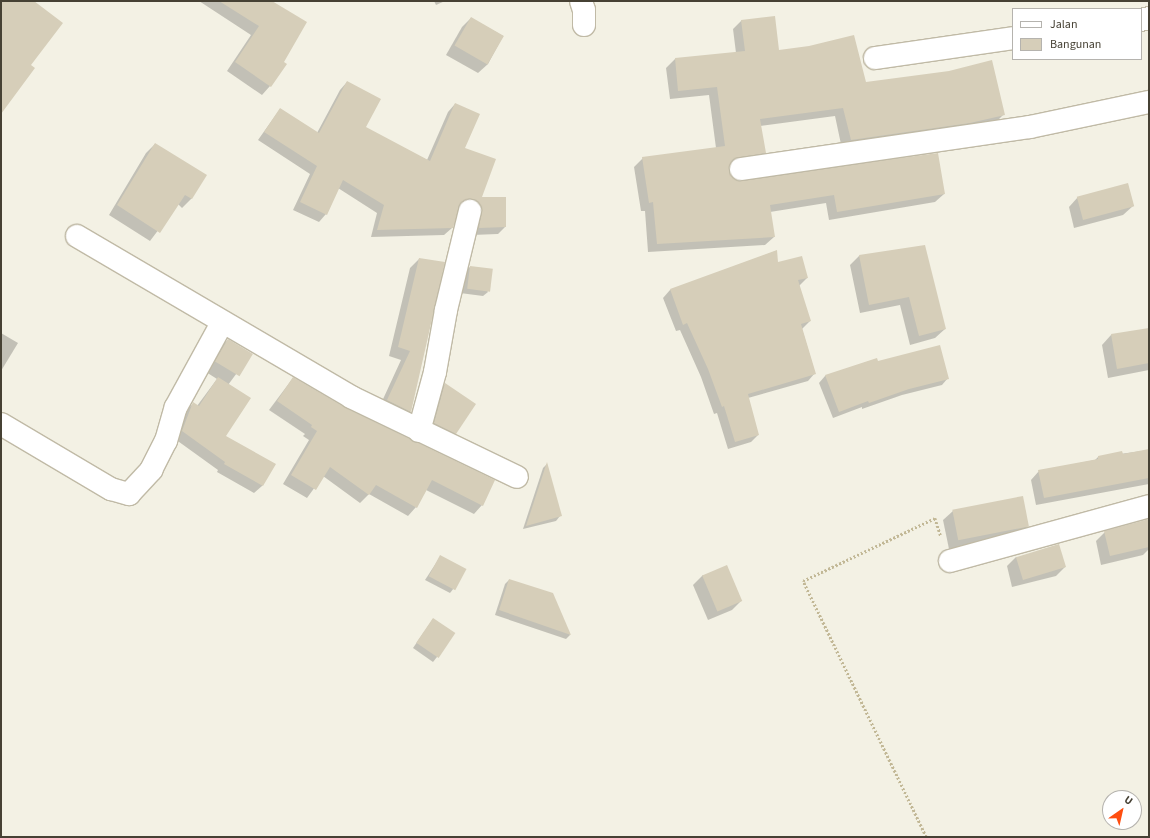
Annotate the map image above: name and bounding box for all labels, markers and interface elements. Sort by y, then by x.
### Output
legend [1012,8,1142,60]
text: Jalan [1050,16,1077,33]
text: Bangunan [1050,36,1101,53]
north arrow [1102,790,1142,830]
text: U [1121,792,1136,809]

